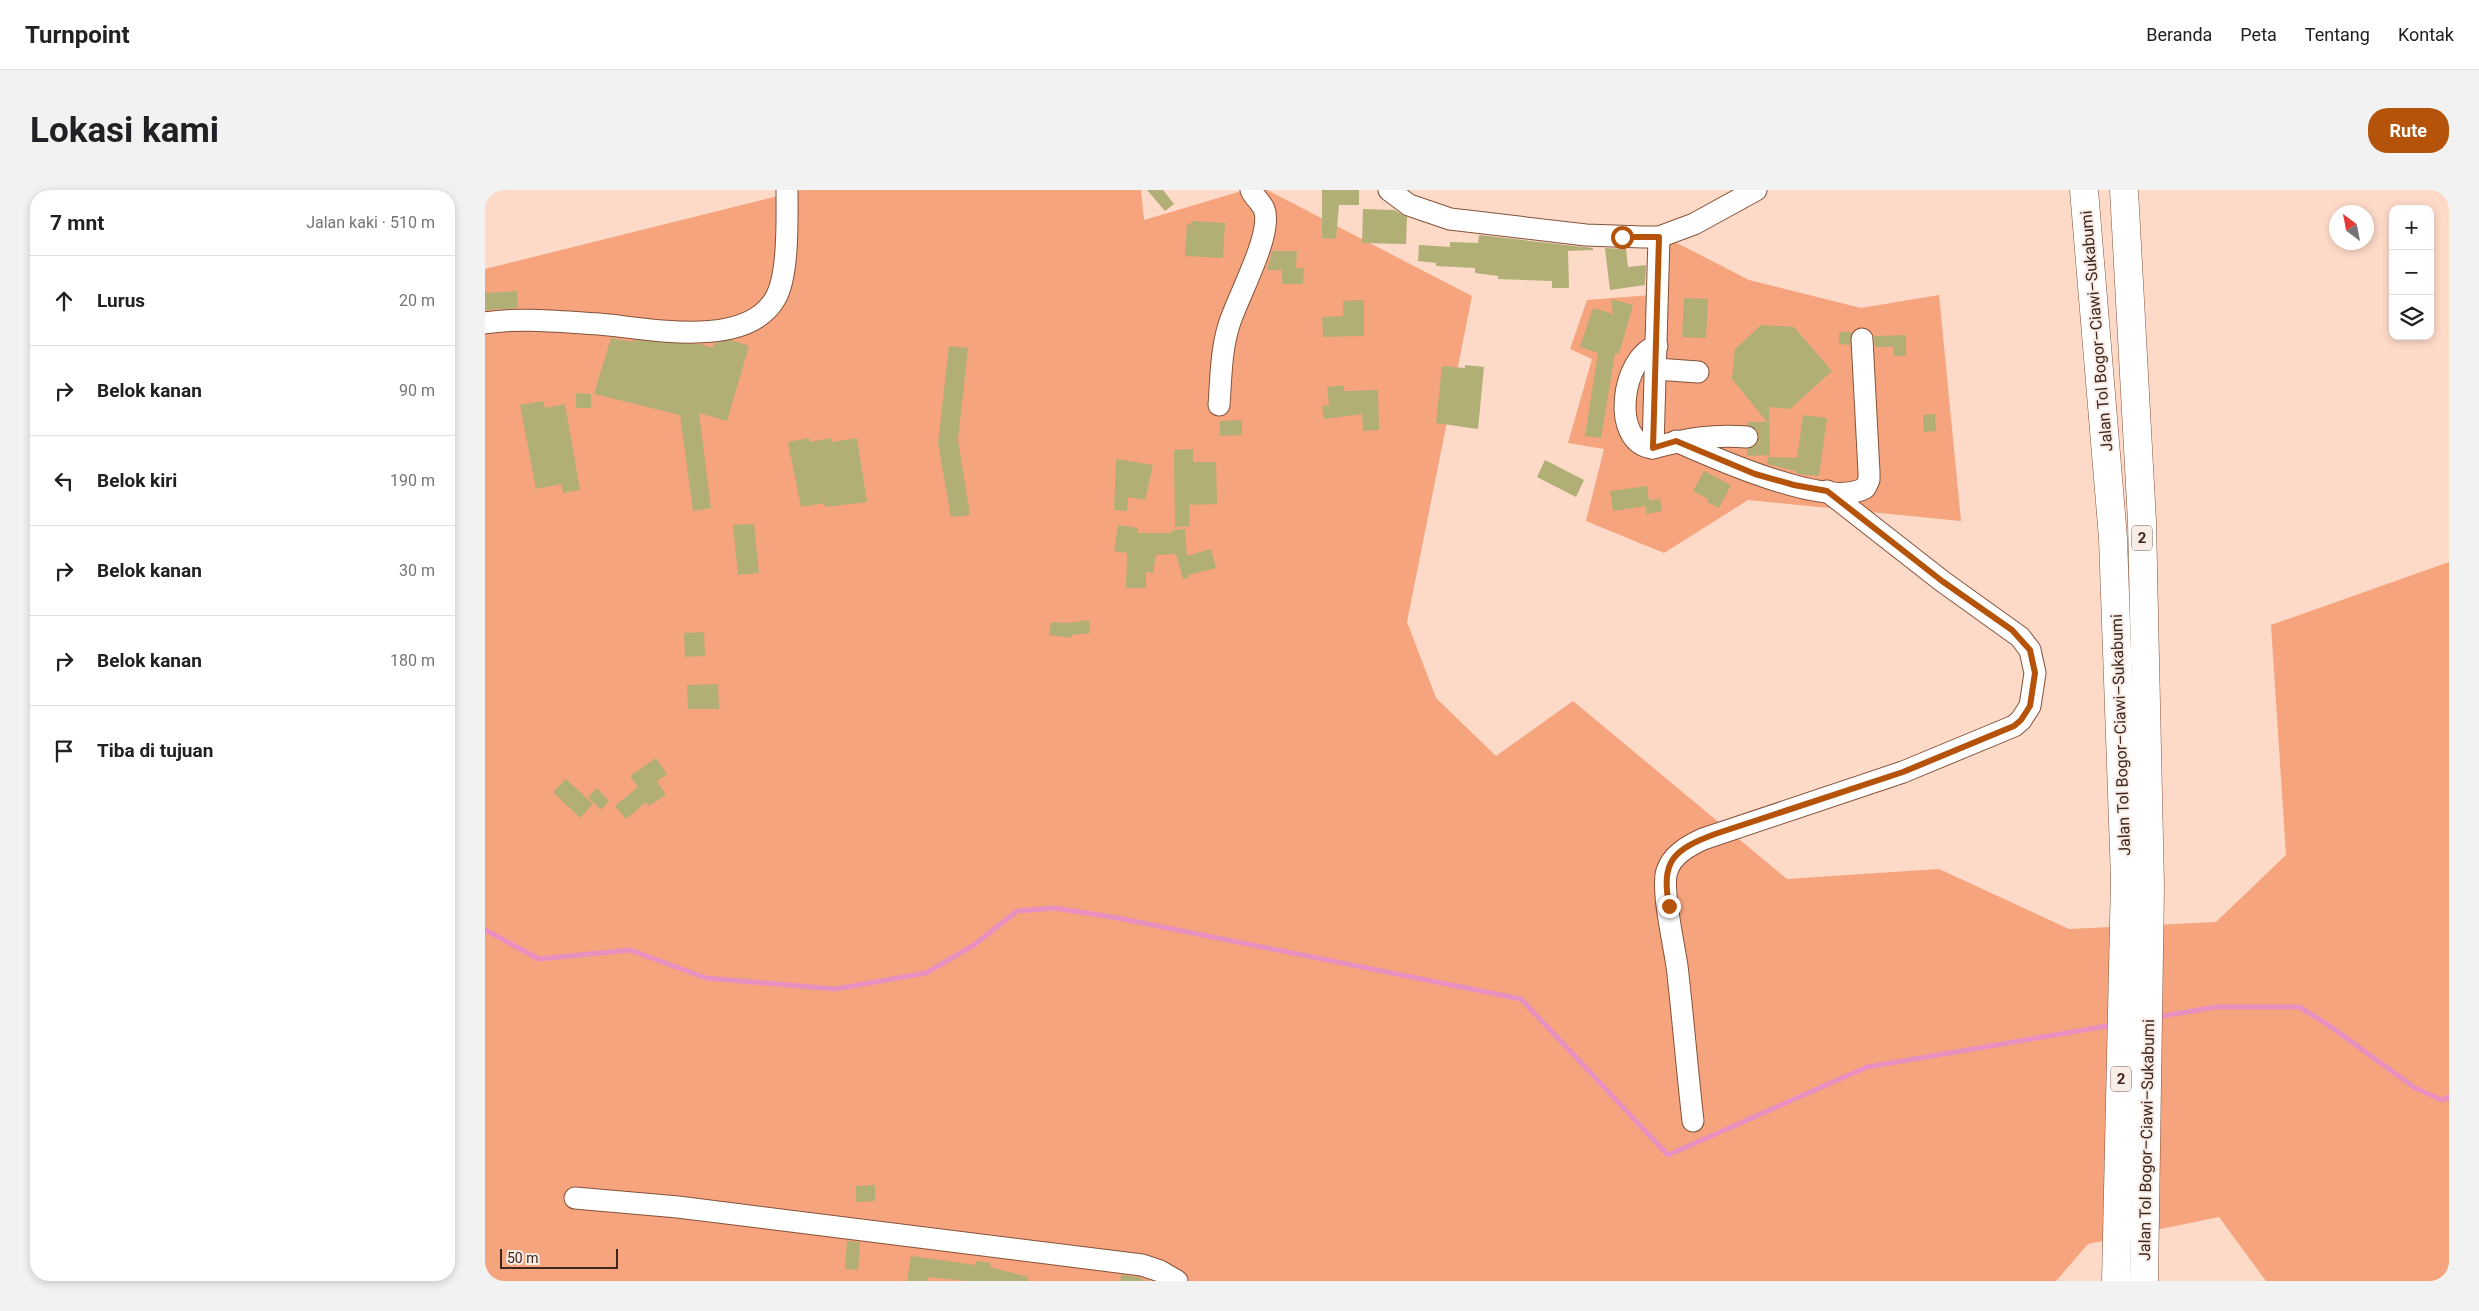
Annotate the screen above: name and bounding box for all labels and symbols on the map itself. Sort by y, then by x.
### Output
north arrow [2329,205,2374,250]
street label: Jalan Tol Bogor–Ciawi–Sukabumi [2076,210,2116,452]
route start [1611,226,1634,249]
road number: 2 [2132,526,2152,550]
street label: Jalan Tol Bogor–Ciawi–Sukabumi [2107,614,2134,856]
route end [1658,895,1681,918]
street label: Jalan Tol Bogor–Ciawi–Sukabumi [2135,1019,2158,1261]
road number: 2 [2111,1066,2131,1092]
scale bar [500,1246,617,1269]

